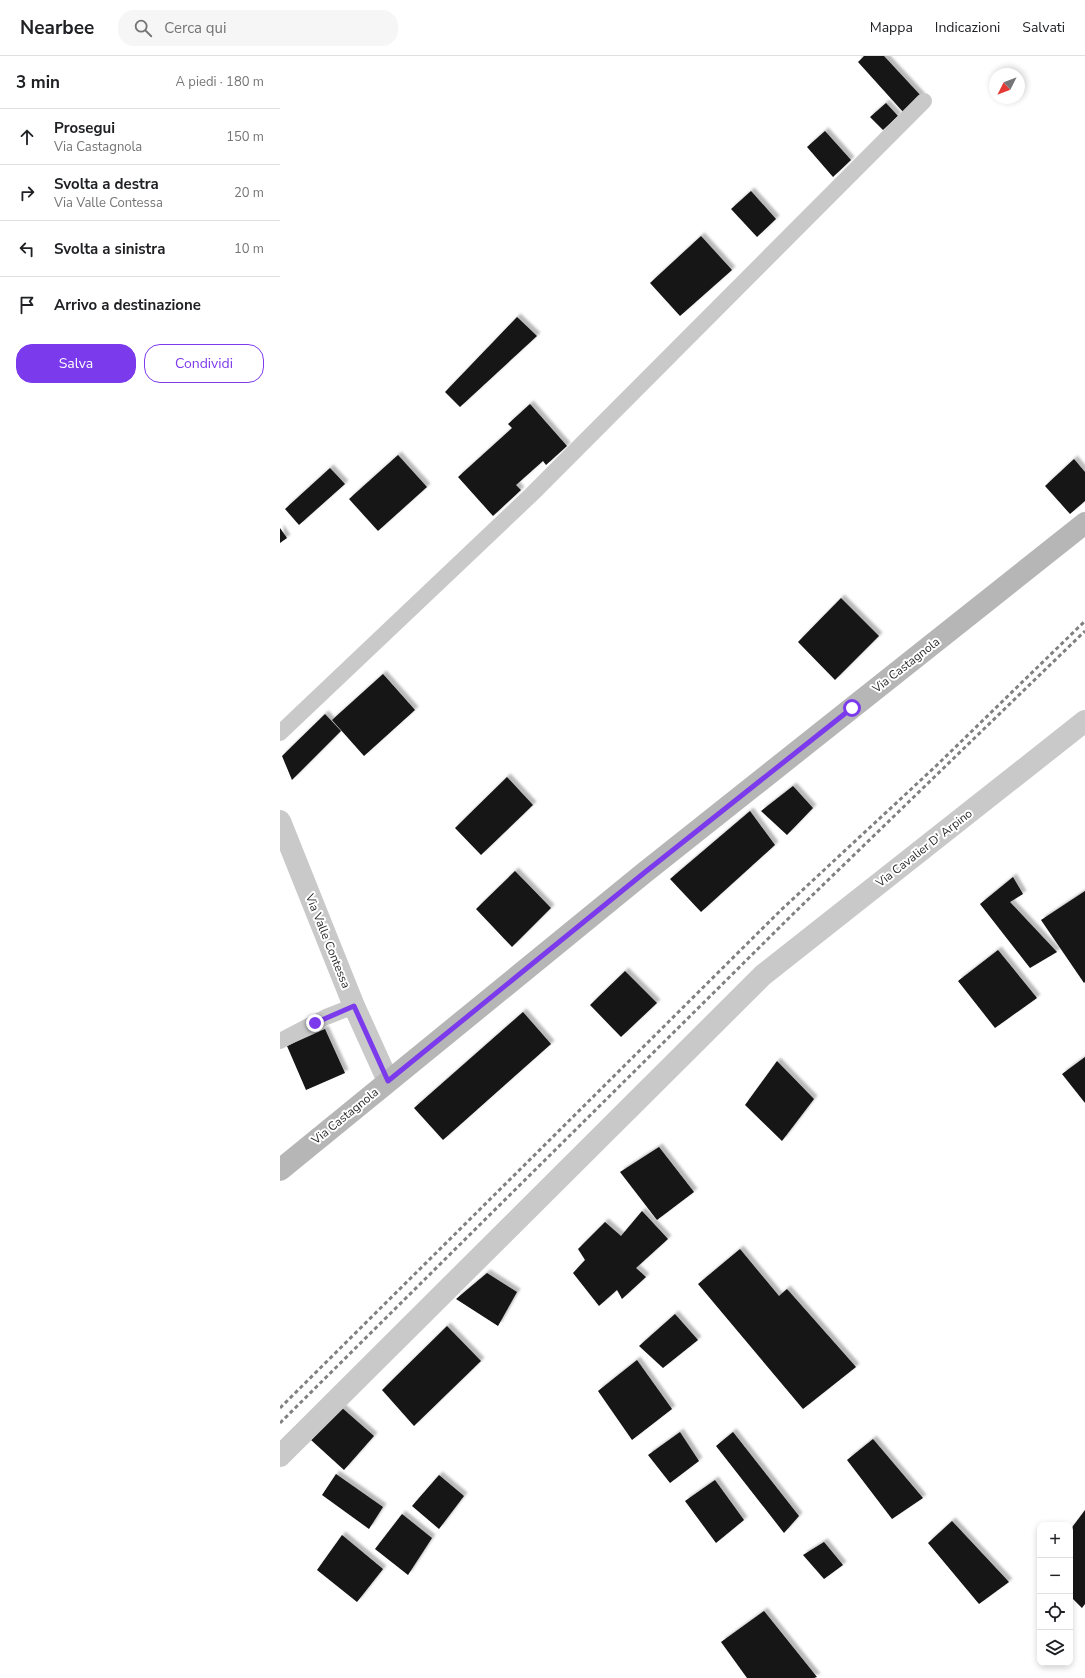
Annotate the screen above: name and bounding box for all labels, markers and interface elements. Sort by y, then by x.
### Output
search box [118,10,398,46]
text: Nearbee [20,15,94,41]
icon: search [132,17,154,39]
text: Cerca qui [164,18,227,38]
text: Mappa [870,18,913,37]
text: Indicazioni [935,18,1000,37]
text: Salvati [1022,18,1065,37]
north arrow [989,68,1025,104]
text: 3 min [16,71,60,94]
text: A piedi · 180 m [176,73,264,91]
text: Prosegui [54,118,115,138]
icon: ahead [16,126,38,148]
text: 150 m [226,128,264,146]
text: Via Castagnola [54,138,142,156]
text: Svolta a destra [54,174,159,194]
icon: right [16,182,38,204]
text: 20 m [234,184,264,202]
text: Via Valle Contessa [54,194,163,212]
icon: left [16,238,38,260]
text: Svolta a sinistra [54,239,165,259]
text: 10 m [234,240,264,258]
icon: arrive [16,294,38,316]
text: Arrivo a destinazione [54,295,201,315]
button: Salva [16,344,136,383]
button: Condividi [144,344,264,383]
street label: Via Castagnola [868,634,943,697]
route start [843,699,861,717]
street label: Via Cavalier D' Arpino [872,805,976,891]
street label: Via Valle Contessa [301,890,354,991]
route end [306,1014,324,1032]
street label: Via Castagnola [308,1084,382,1148]
map controls [1037,1522,1073,1666]
button: + [1037,1522,1073,1558]
button: − [1037,1558,1073,1594]
button: locate [1037,1594,1073,1630]
button: layers [1037,1630,1073,1666]

